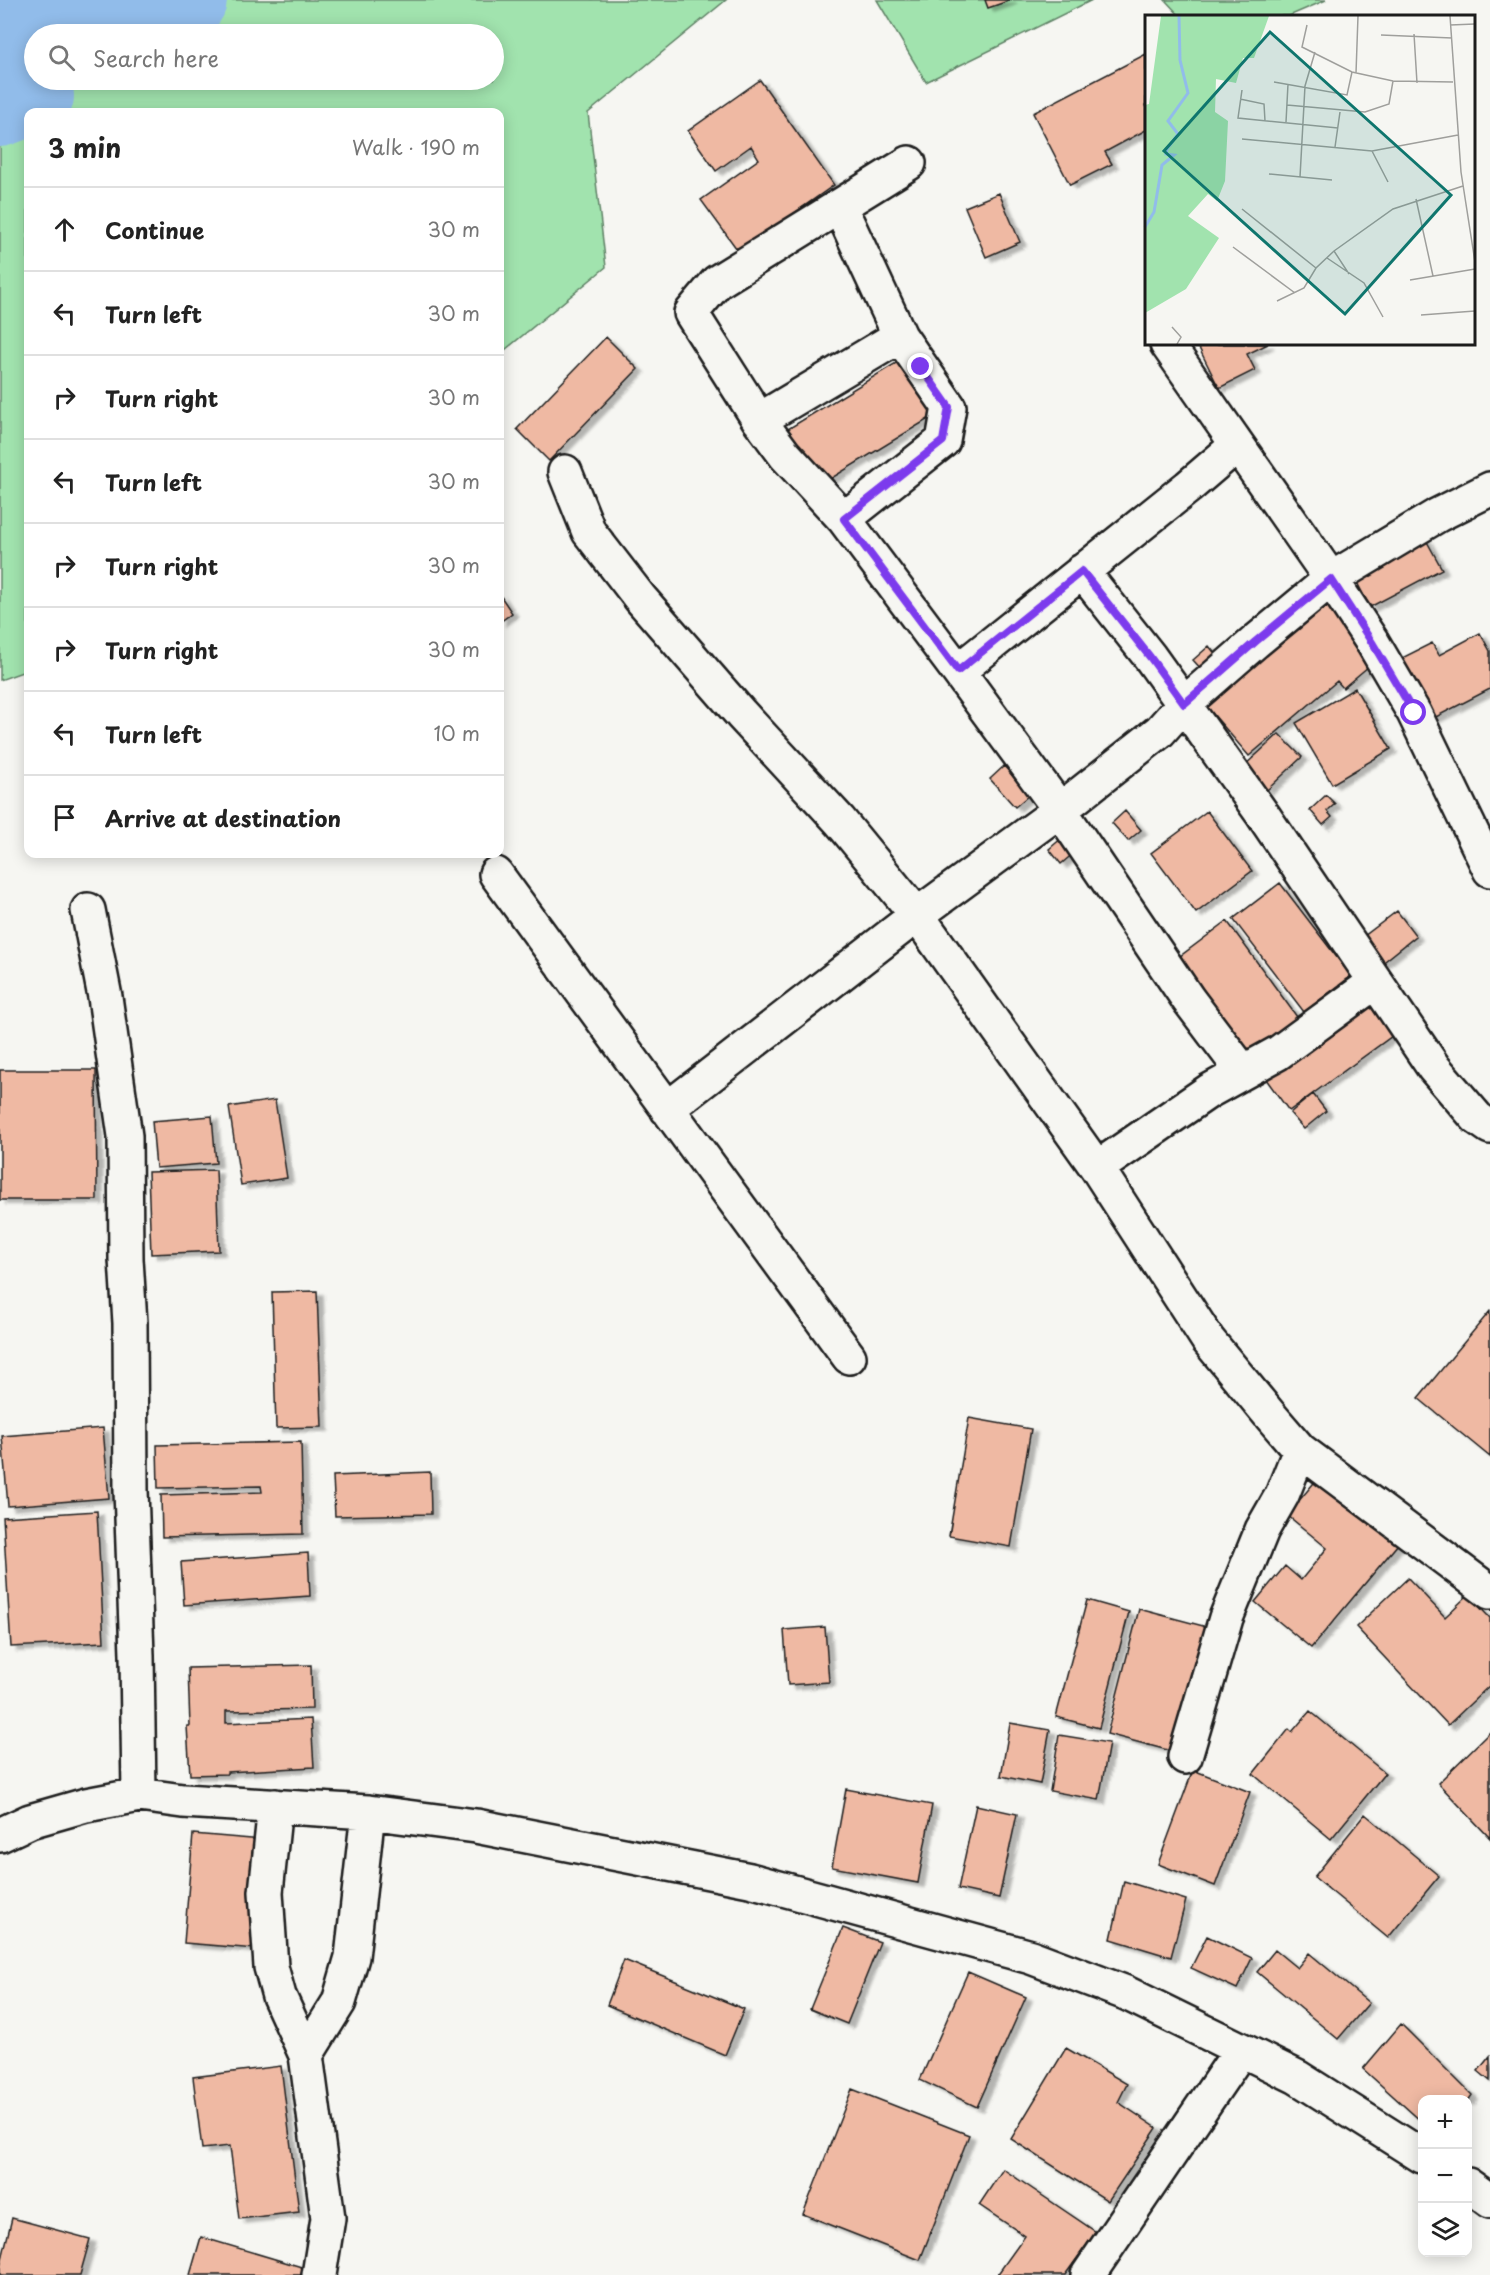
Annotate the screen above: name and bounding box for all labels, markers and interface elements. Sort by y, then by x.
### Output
inset map [1145,15,1475,345]
search box [24,24,504,90]
icon: search [45,41,78,74]
text: Search here [93,41,219,74]
text: 3 min [48,128,121,167]
text: Walk · 190 m [352,132,480,162]
icon: ahead [48,213,81,246]
text: Continue [105,213,204,246]
text: 30 m [427,214,480,244]
icon: left [48,297,81,330]
text: Turn left [105,297,202,330]
text: 30 m [427,298,480,328]
route end [907,353,933,379]
icon: right [48,381,81,414]
text: Turn right [105,381,218,414]
text: 30 m [427,382,480,412]
icon: left [48,465,81,498]
text: Turn left [105,465,202,498]
text: 30 m [427,466,480,496]
icon: right [48,549,81,582]
text: Turn right [105,549,218,582]
text: 30 m [427,550,480,580]
icon: right [48,633,81,666]
text: Turn right [105,633,218,666]
text: 30 m [427,634,480,664]
route start [1400,699,1426,725]
icon: left [48,717,81,750]
text: Turn left [105,717,202,750]
text: 10 m [433,718,480,748]
icon: arrive [48,801,81,834]
text: Arrive at destination [105,801,341,834]
map controls [1418,2095,1472,2257]
button: + [1418,2095,1472,2149]
button: − [1418,2149,1472,2203]
button: layers [1418,2203,1472,2257]

